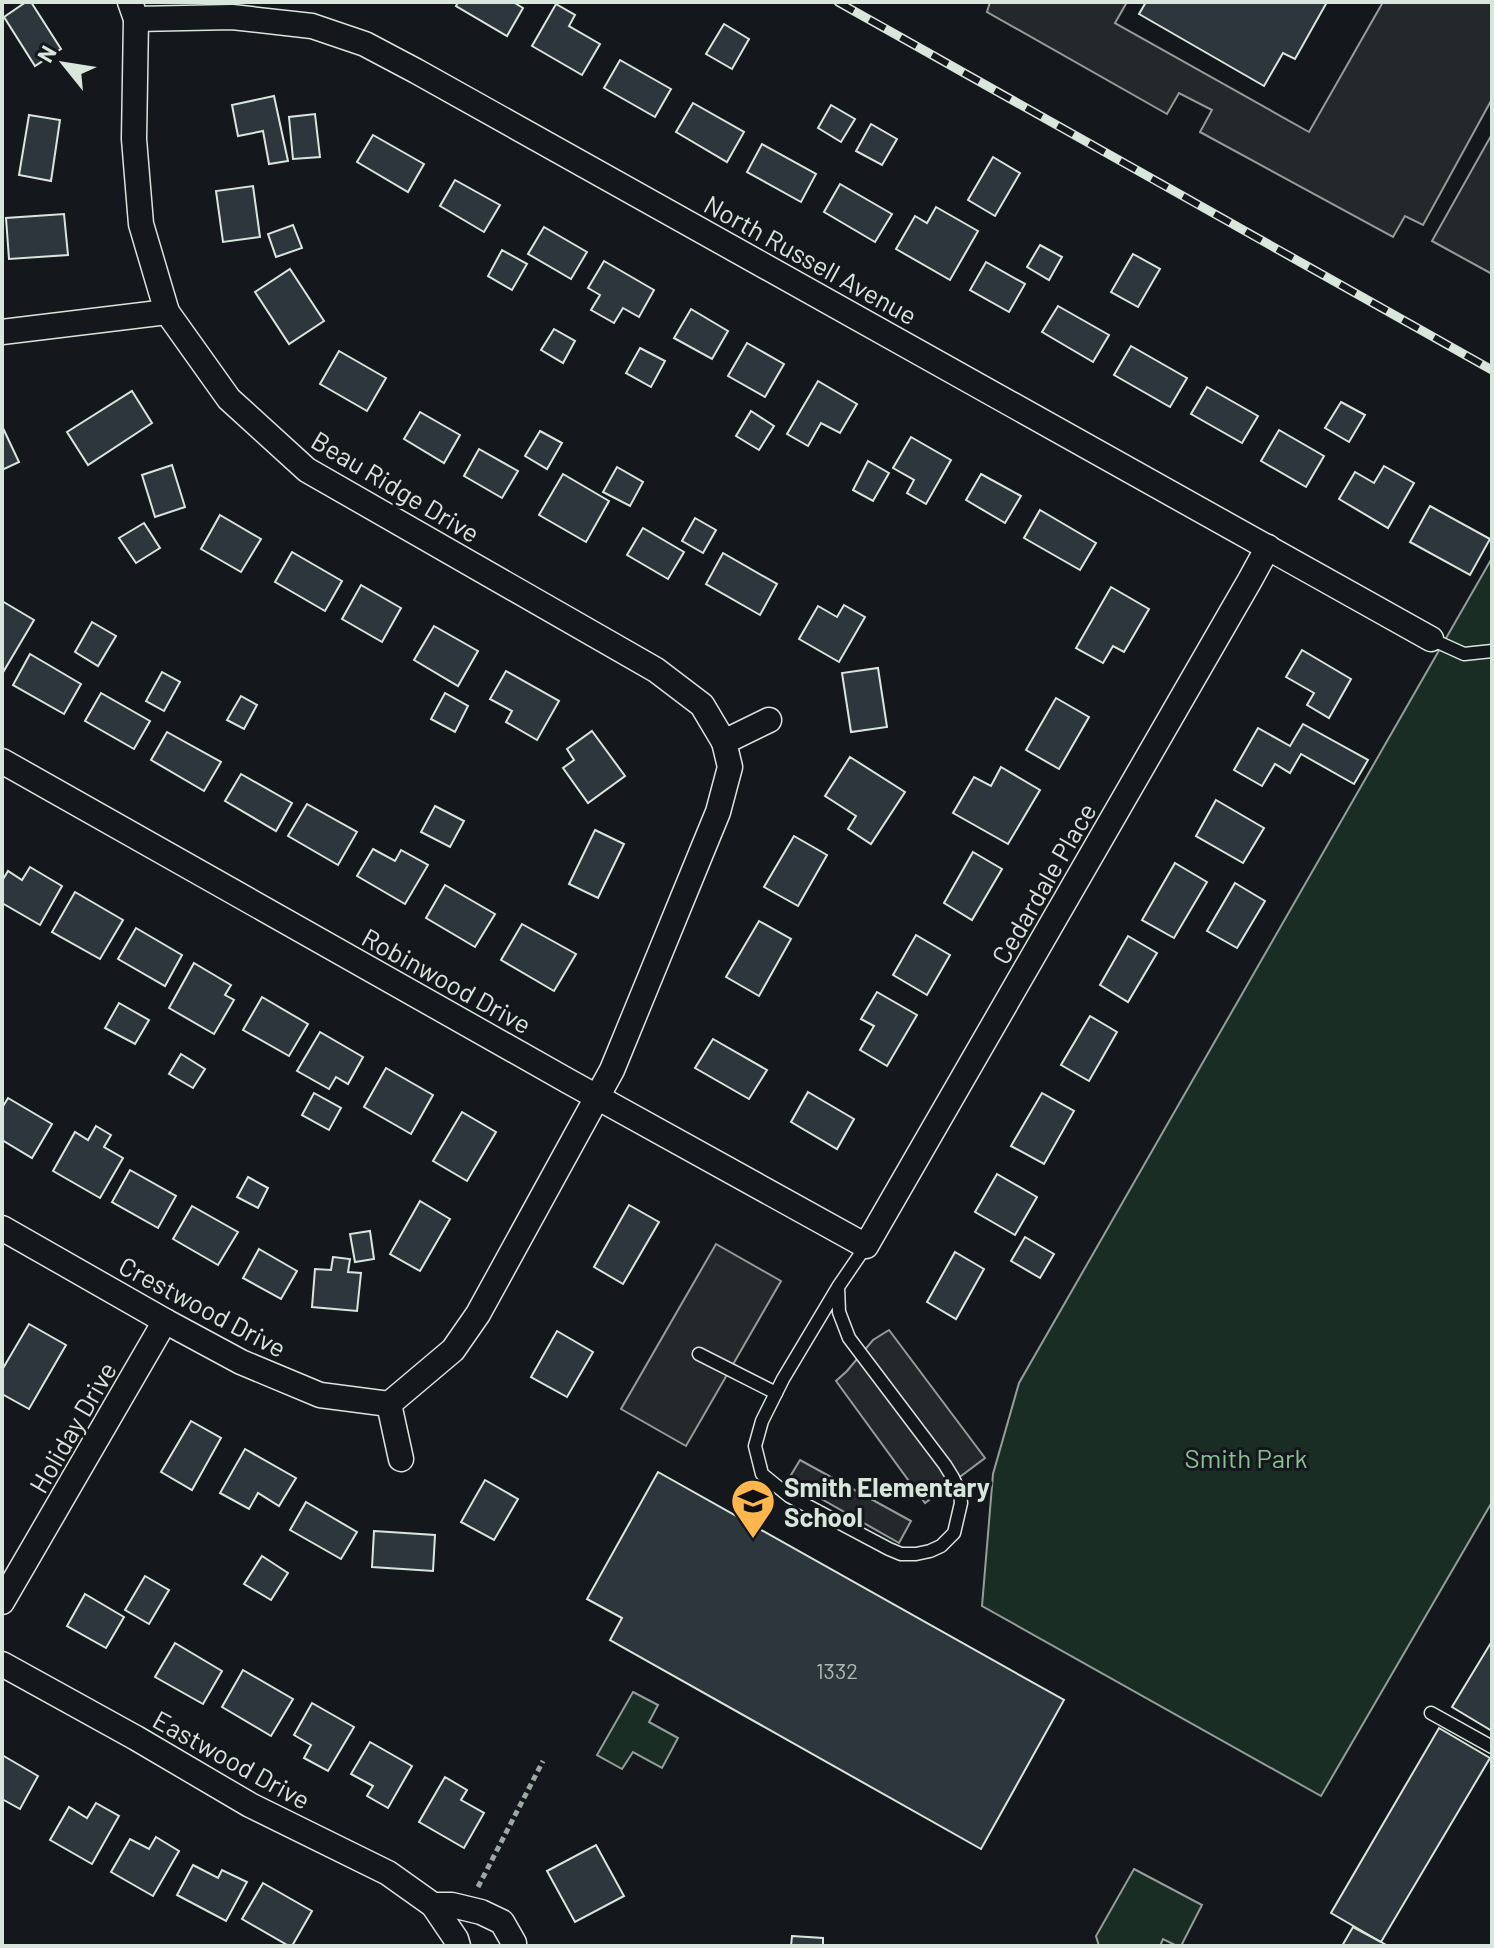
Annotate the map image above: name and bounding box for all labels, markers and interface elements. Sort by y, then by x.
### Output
north arrow [24,24,104,104]
text: N [31,41,61,66]
street label: North Russell Avenue [699,188,923,330]
street label: Beau Ridge Drive [307,424,485,548]
street label: Cedardale Place [984,797,1102,969]
street label: Robinwood Drive [357,921,537,1039]
street label: Crestwood Drive [114,1249,292,1363]
street label: Holiday Drive [22,1356,122,1498]
park label: Smith Park [1184,1442,1308,1473]
place label: Smith Elementary School [784,1471,990,1532]
school or university icon: Smith Elementary School [729,1477,777,1540]
house number: 1332 [816,1657,858,1683]
street label: Eastwood Drive [148,1703,316,1815]

